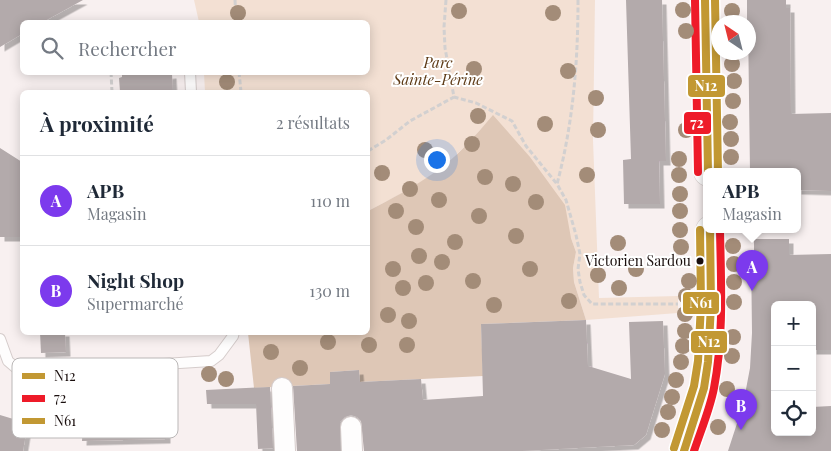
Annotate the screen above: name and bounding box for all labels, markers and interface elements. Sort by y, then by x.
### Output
north arrow [711,15,756,60]
search box [20,20,370,75]
icon: search [38,34,66,62]
text: Rechercher [78,35,177,61]
park label: Parc Sainte-Périne [392,52,483,89]
line badge: N12 [687,74,726,98]
text: N12 [695,76,717,95]
text: À proximité [40,109,154,137]
line badge: 72 [683,111,712,135]
text: 2 résultats [276,112,350,133]
text: 72 [690,113,704,132]
your location [424,147,450,173]
popup [703,168,801,233]
text: APB [87,177,124,203]
text: APB [722,177,759,203]
text: A [51,190,61,211]
text: 110 m [310,190,350,211]
text: Magasin [87,203,146,224]
text: Magasin [722,203,782,224]
pin: A [736,250,768,291]
place label: Victorien Sardou [584,251,691,270]
marker: Victorien Sardou [695,256,705,266]
text: Night Shop [87,267,184,293]
text: B [51,280,61,301]
text: 130 m [309,280,350,301]
line badge: N61 [682,291,720,315]
text: Supermarché [87,293,184,314]
text: N61 [689,293,713,312]
map controls [771,301,816,436]
button: + [771,301,816,346]
line badge: N12 [690,330,728,354]
text: N12 [698,332,720,351]
button: − [771,346,816,391]
legend [12,358,178,438]
text: N12 [54,366,76,385]
text: 72 [54,388,67,407]
pin: B [725,389,757,430]
button: locate [771,391,816,436]
text: N61 [54,411,76,430]

